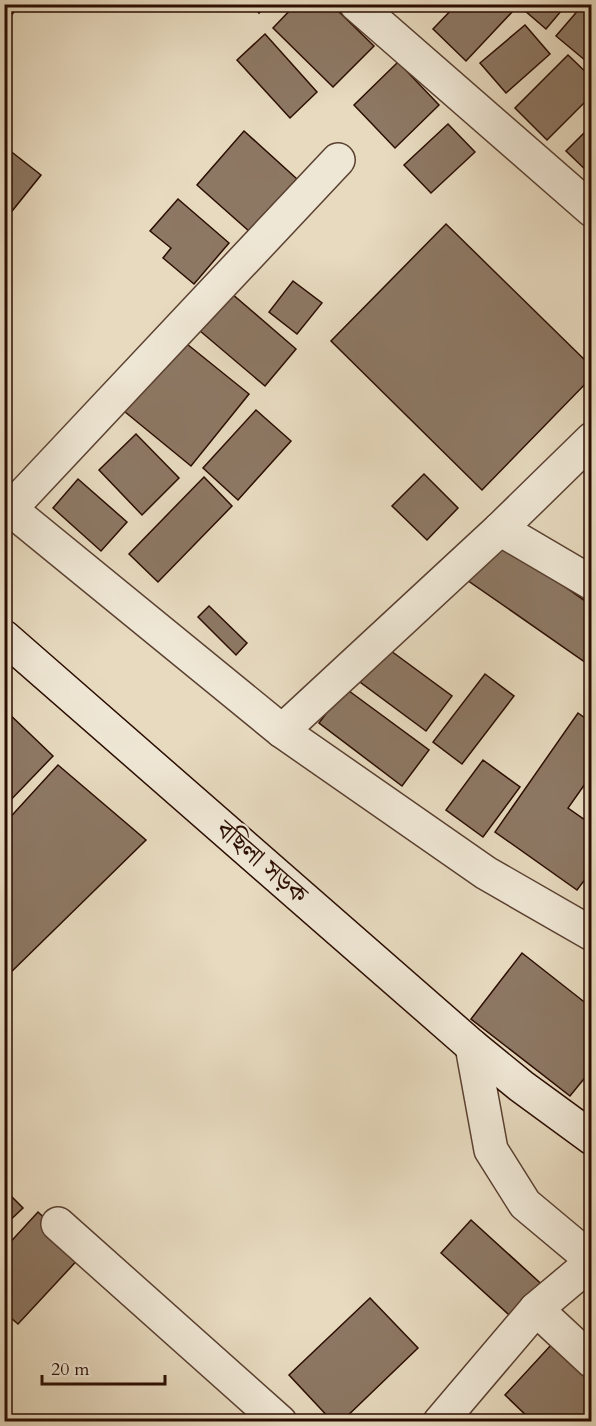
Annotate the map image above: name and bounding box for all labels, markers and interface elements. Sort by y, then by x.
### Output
street label: বছিলা সড়ক [208,812,317,913]
scale bar [42,1348,165,1386]
text: 20 m [51,1357,90,1382]

